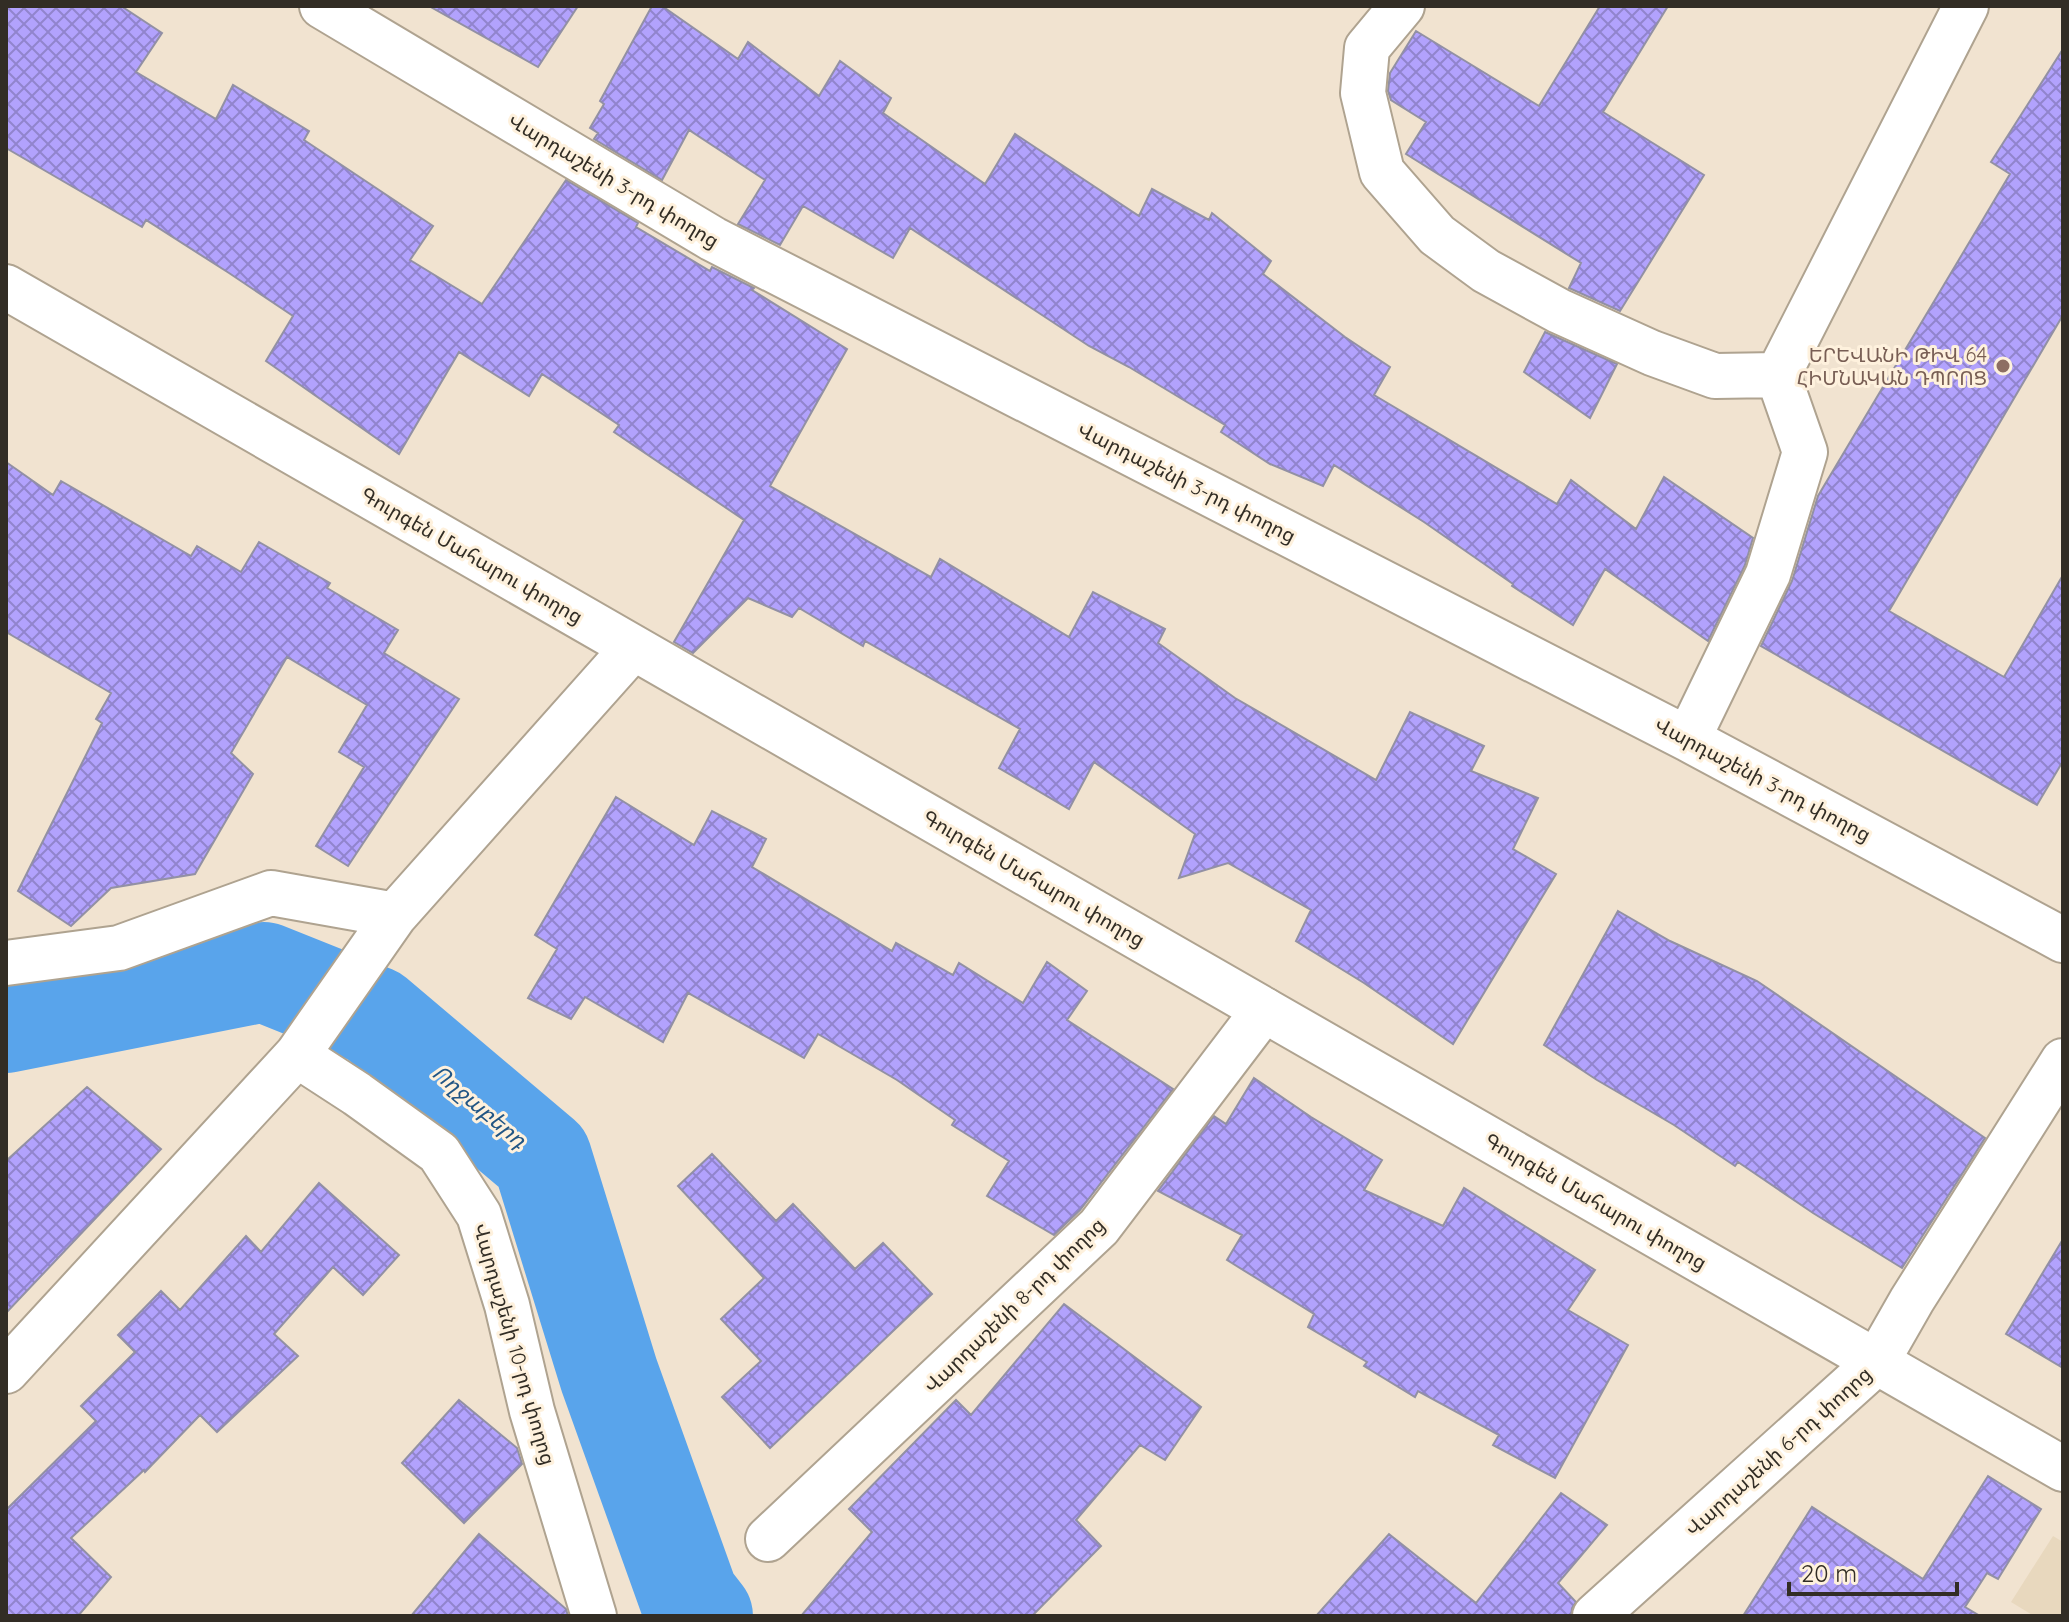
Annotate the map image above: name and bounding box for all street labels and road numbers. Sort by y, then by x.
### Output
street label: Վարդաշենի 3-րդ փողոց [504,107,724,253]
street label: Վարդաշենի 3-րդ փողոց [1074,416,1300,548]
street label: Գուրգեն Մահարու փողոց [356,481,588,629]
street label: Վարդաշենի 3-րդ փողոց [1651,711,1875,847]
street label: Գուրգեն Մահարու փողոց [918,804,1150,952]
street label: Գուրգեն Մահարու փողոց [1480,1127,1712,1275]
street label: Վարդաշենի 8-րդ փողոց [918,1212,1110,1398]
street label: Վարդաշենի 10-րդ փողոց [469,1220,561,1468]
street label: Վարդաշենի 6-րդ փողոց [1680,1361,1876,1541]

